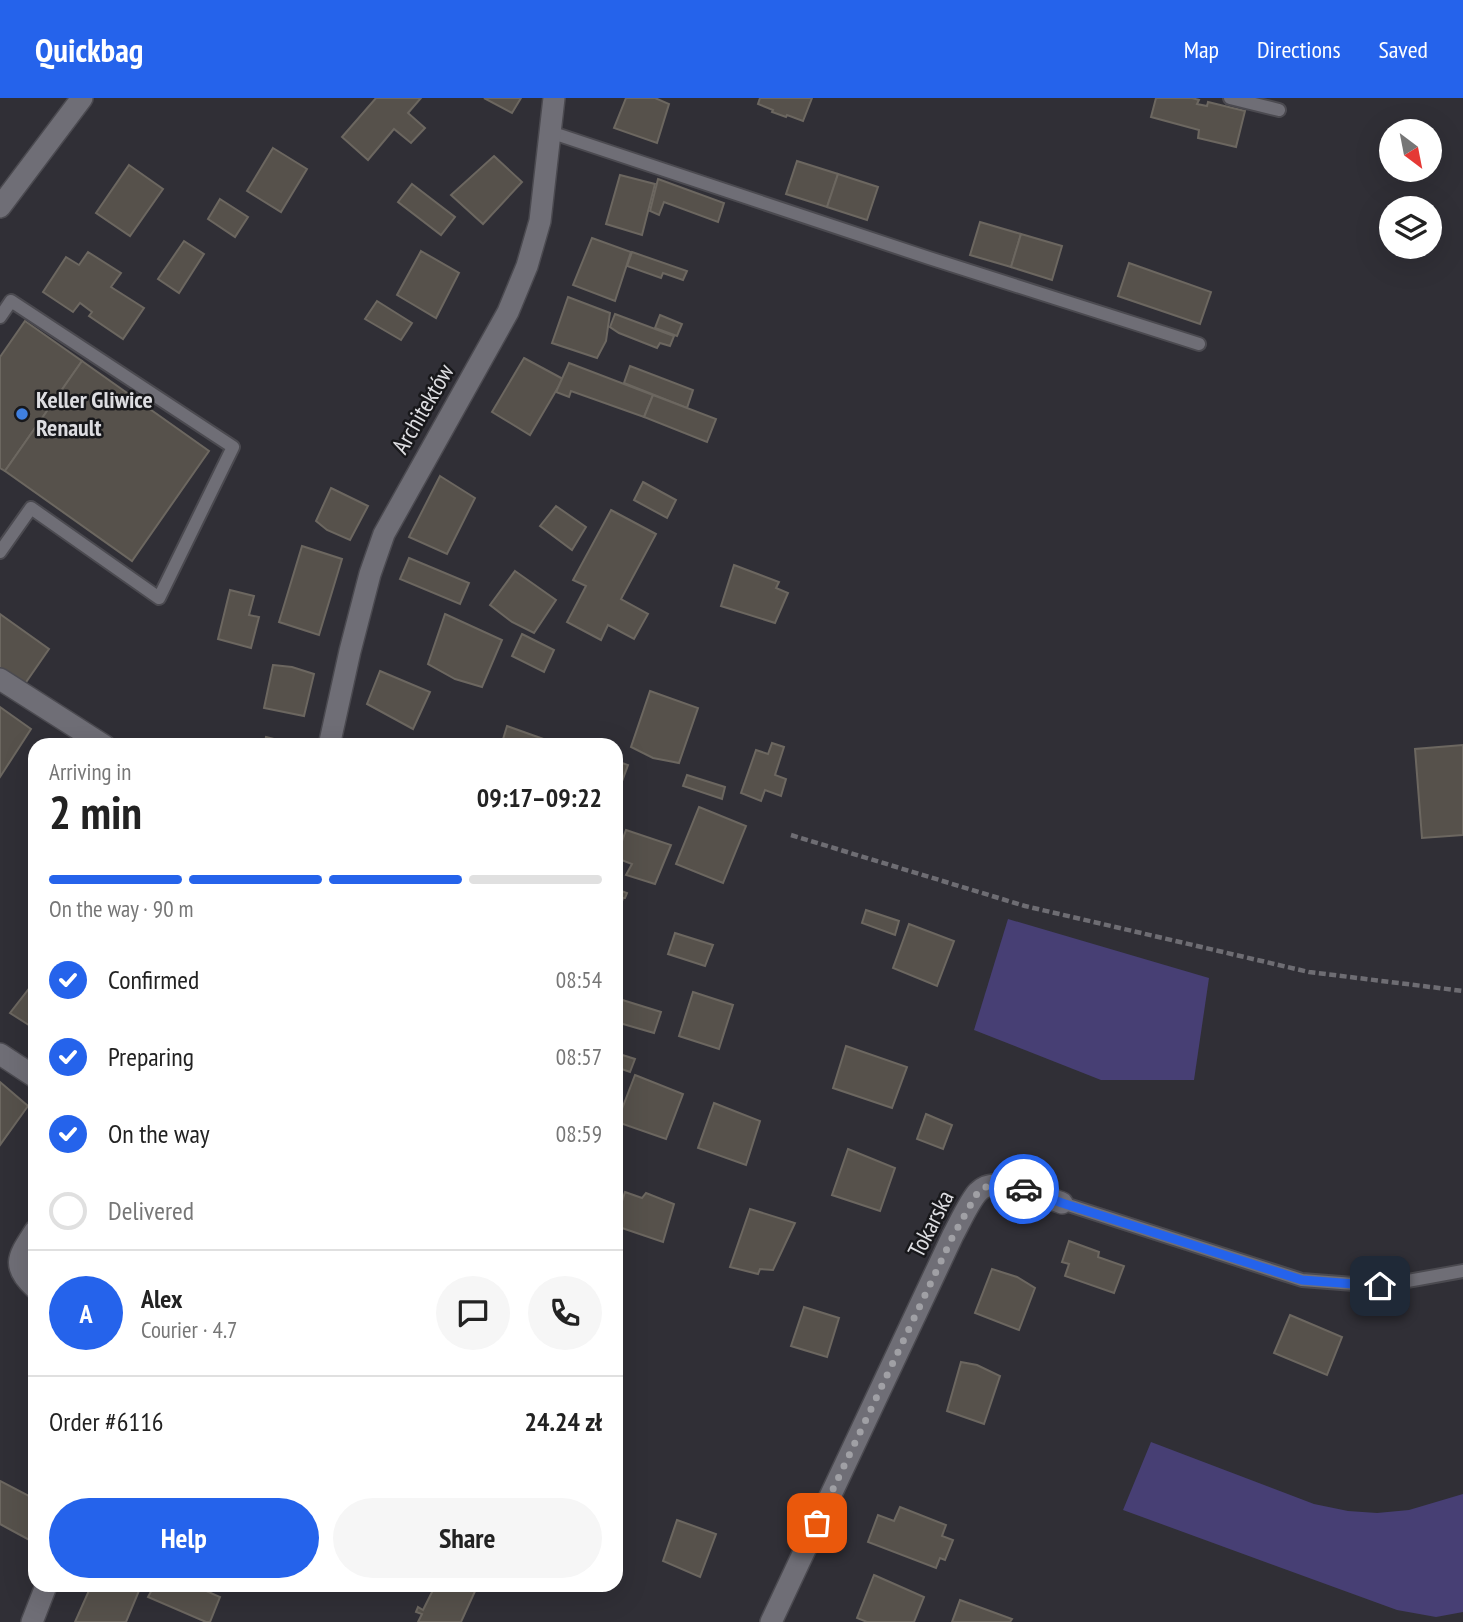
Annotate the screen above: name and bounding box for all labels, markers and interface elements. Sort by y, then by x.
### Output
text: Quickbag [35,28,143,71]
text: Map [1184,34,1219,65]
text: Directions [1257,34,1341,65]
text: Saved [1379,34,1428,65]
north arrow [1379,119,1442,182]
map controls [1379,119,1442,259]
button: layers [1379,196,1442,259]
street label: Architektów [384,358,461,459]
place label: Keller Gliwice Renault [36,384,153,443]
marker: Keller Gliwice Renault [14,406,30,422]
text: Arriving in [49,757,131,786]
text: 09:17–09:22 [477,781,602,814]
text: 2 min [49,782,142,842]
text: On the way · 90 m [49,894,193,923]
icon: check [49,961,87,999]
text: Confirmed [108,963,199,996]
text: 08:54 [556,965,602,994]
icon: check [49,1038,87,1076]
text: Preparing [108,1040,194,1073]
text: 08:57 [556,1042,602,1071]
icon: check [49,1115,87,1153]
text: On the way [108,1117,210,1150]
text: 08:59 [556,1119,602,1148]
courier [989,1154,1059,1224]
icon: car [1005,1170,1043,1208]
street label: Tokarska [901,1185,961,1263]
text: Delivered [108,1194,194,1227]
pin [1350,1256,1410,1316]
icon: home [1361,1267,1399,1305]
button: chat [436,1276,510,1350]
button: phone [528,1276,602,1350]
text: Alex [141,1282,182,1315]
text: A [79,1297,93,1330]
text: Courier · 4.7 [141,1315,237,1344]
text: Order #6116 [49,1405,164,1438]
text: 24.24 zł [525,1405,602,1438]
pin [787,1493,847,1553]
button: Help [49,1498,319,1578]
button: Share [333,1498,602,1578]
icon: bag [798,1504,836,1542]

